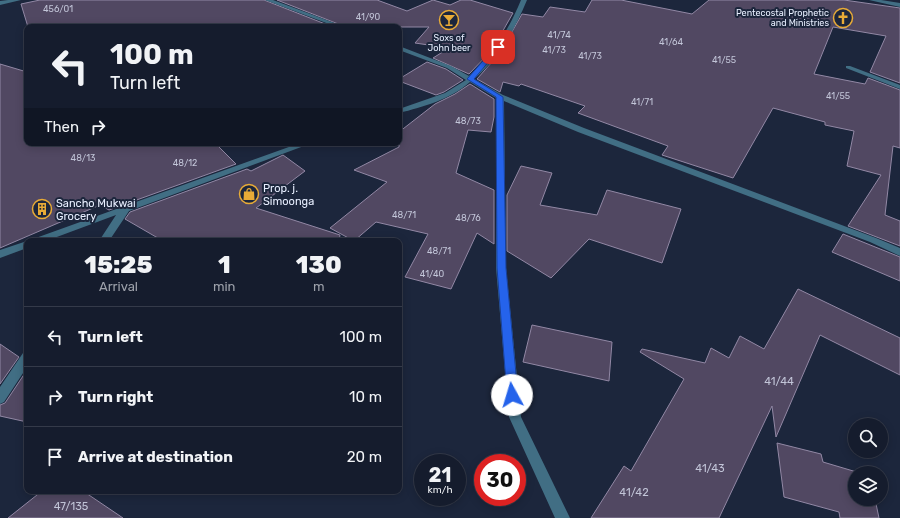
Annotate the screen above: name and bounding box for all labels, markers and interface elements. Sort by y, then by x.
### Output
house number: 456/01 [43,4,73,14]
church icon: Pentecostal Prophetic and Ministries [832,7,854,29]
place label: Pentecostal Prophetic and Ministries [736,8,829,28]
bar icon: Soxs of John beer [438,9,460,31]
house number: 41/90 [356,12,381,22]
pin [481,30,515,64]
house number: 41/74 [547,30,571,40]
place label: Soxs of John beer [428,33,471,53]
icon: arrive [487,36,509,58]
house number: 41/64 [659,37,683,47]
text: 100 m [110,38,194,71]
icon: left [44,40,96,92]
house number: 41/73 [542,45,566,55]
house number: 41/73 [578,51,602,61]
house number: 41/55 [712,55,736,65]
text: Turn left [110,72,180,94]
house number: 41/55 [826,91,850,101]
house number: 41/71 [631,97,653,107]
icon: right [87,116,109,138]
house number: 48/73 [455,116,481,126]
text: Then [44,118,79,136]
house number: 48/13 [71,153,95,163]
house number: 48/12 [173,158,197,168]
place label: Prop. j. Simoonga [263,182,314,208]
shop icon: Prop. j. Simoonga [238,183,260,205]
place label: Sancho Mukwai Grocery [56,197,136,223]
building icon: Sancho Mukwai Grocery [31,198,53,220]
house number: 48/71 [392,210,416,220]
house number: 48/76 [455,213,481,223]
house number: 48/71 [427,246,451,256]
text: 15:25 [84,251,153,279]
text: 1 [218,251,231,279]
text: 130 [296,251,342,279]
house number: 41/40 [420,269,444,279]
text: Arrival [99,279,138,294]
text: min [213,279,236,294]
text: m [313,279,325,294]
icon: left [44,326,66,348]
text: Turn left [78,328,143,346]
text: 100 m [340,328,382,346]
position arrow [491,374,533,416]
house number: 41/44 [764,375,794,388]
icon: right [44,386,66,408]
text: Turn right [78,388,153,406]
text: 10 m [349,388,382,406]
map controls [848,418,888,506]
button: search [848,418,888,458]
icon: arrive [44,446,66,468]
text: Arrive at destination [78,448,233,466]
text: 20 m [347,448,382,466]
speed limit sign: 30 [474,454,526,506]
house number: 41/43 [695,462,725,475]
text: 21 [429,463,451,487]
button: layers [848,466,888,506]
text: km/h [428,484,452,496]
house number: 41/42 [619,486,649,499]
house number: 47/135 [54,500,89,513]

